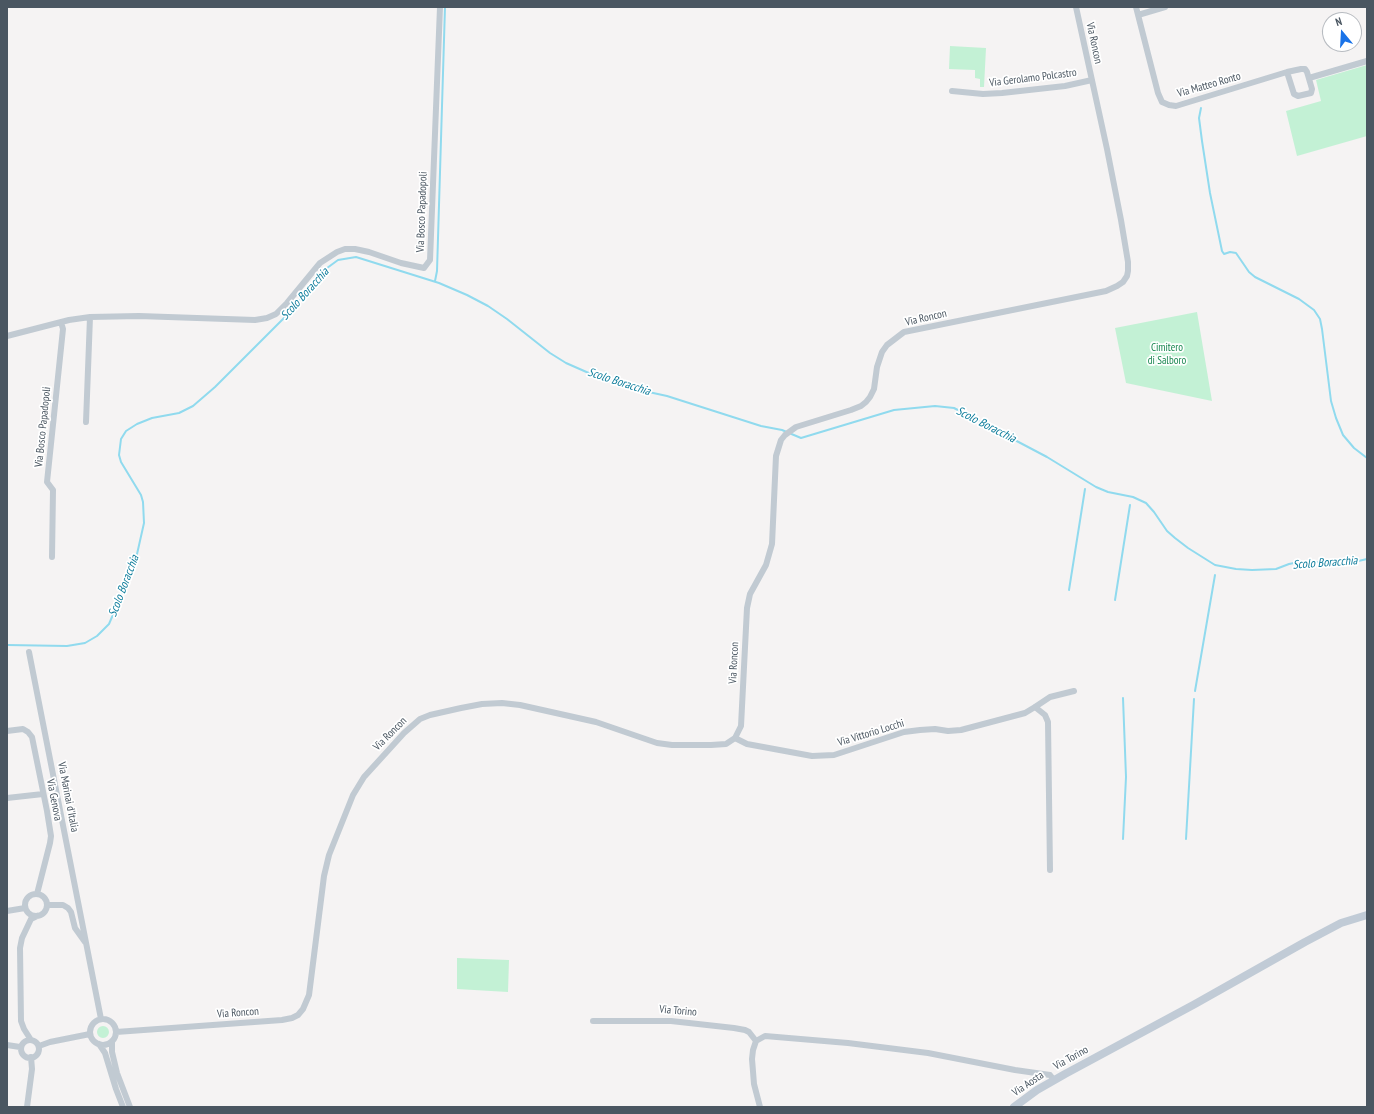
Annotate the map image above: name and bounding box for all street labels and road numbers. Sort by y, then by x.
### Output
street label: Via Roncon [1083,21,1105,65]
street label: Via Gerolamo Polcastro [989,66,1077,90]
street label: Via Matteo Ronto [1176,70,1242,100]
street label: Via Bosco Papadopoli [414,171,430,253]
street label: Via Roncon [904,307,948,329]
street label: Via Bosco Papadopoli [32,386,54,468]
street label: Via Roncon [726,642,742,684]
street label: Via Roncon [371,715,409,753]
street label: Via Vittorio Locchi [836,717,906,749]
street label: Via Marinai d'Italia [55,761,81,833]
street label: Via Genova [43,778,65,822]
street label: Via Torino [659,1003,697,1019]
street label: Via Roncon [217,1005,259,1021]
street label: Via Torino [1051,1043,1091,1073]
street label: Via Aosta [1010,1069,1046,1099]

